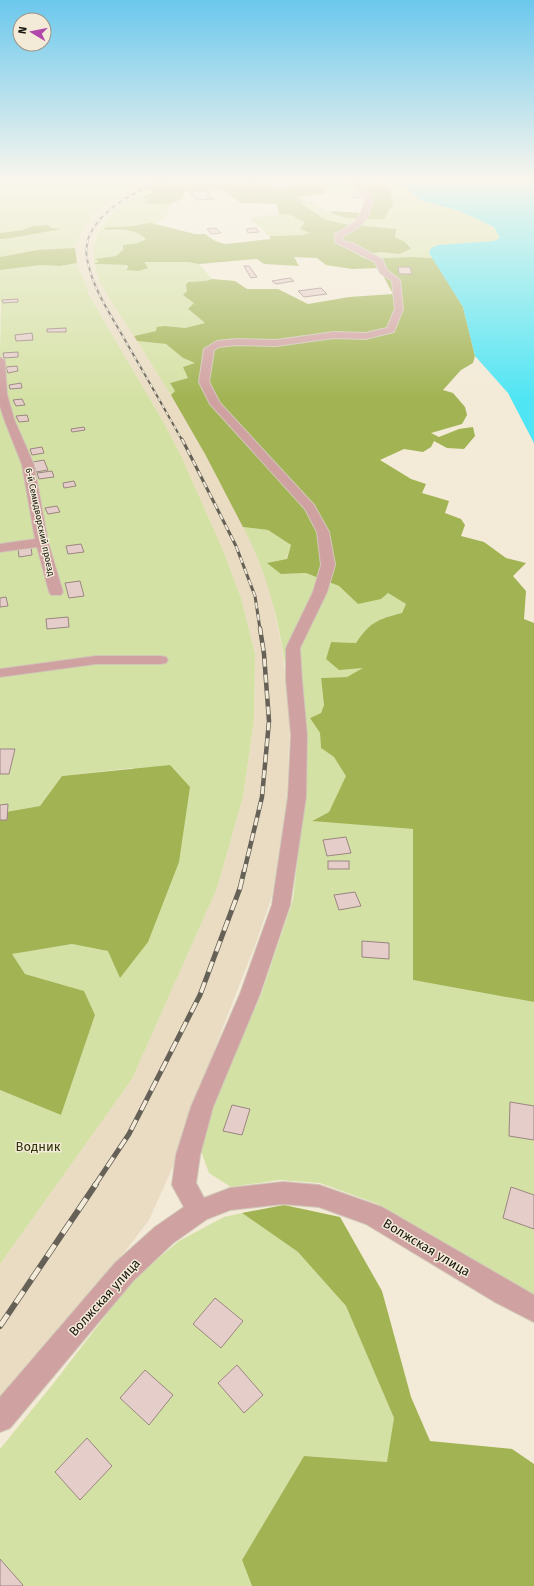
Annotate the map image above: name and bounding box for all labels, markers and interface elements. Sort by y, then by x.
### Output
north arrow [12,12,52,52]
text: N [16,26,30,35]
street label: 6-й Семидворский проезд [24,467,56,577]
park label: Водник [16,1139,61,1154]
street label: Волжская улица [381,1216,473,1279]
street label: Волжская улица [66,1256,143,1339]

